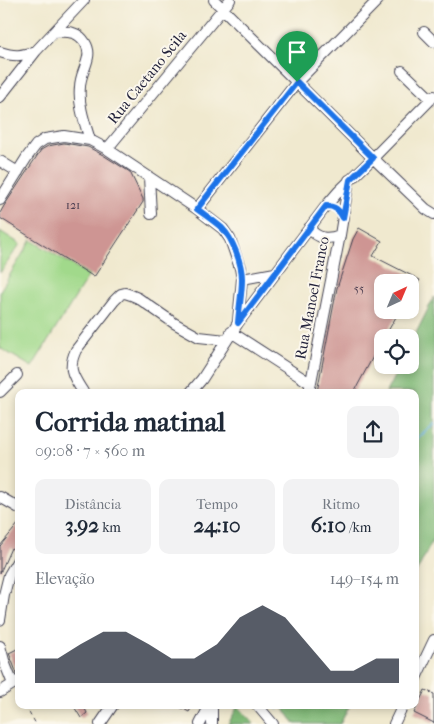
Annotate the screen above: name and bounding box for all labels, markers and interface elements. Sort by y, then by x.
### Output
street label: Rua Caetano Scila [104,26,191,127]
pin [276,31,318,82]
icon: arrive [283,38,311,66]
house number: 121 [66,198,80,212]
street label: Rua Manoel Franco [291,234,333,361]
north arrow [374,274,419,319]
map controls [374,274,419,374]
house number: 55 [354,282,364,296]
button: locate [374,329,419,374]
text: Corrida matinal [35,405,225,438]
button: share [347,406,399,458]
text: 09:08 · 7 × 560 m [35,441,145,460]
text: Distância [65,496,121,513]
text: Tempo [196,496,238,513]
text: Ritmo [322,496,360,513]
text: 3.92 [65,513,99,537]
text: 24:10 [193,513,241,537]
text: 6:10 [311,513,346,537]
text: km [99,519,121,536]
text: /km [346,519,371,536]
text: Elevação [35,569,95,588]
text: 149–154 m [330,569,399,588]

